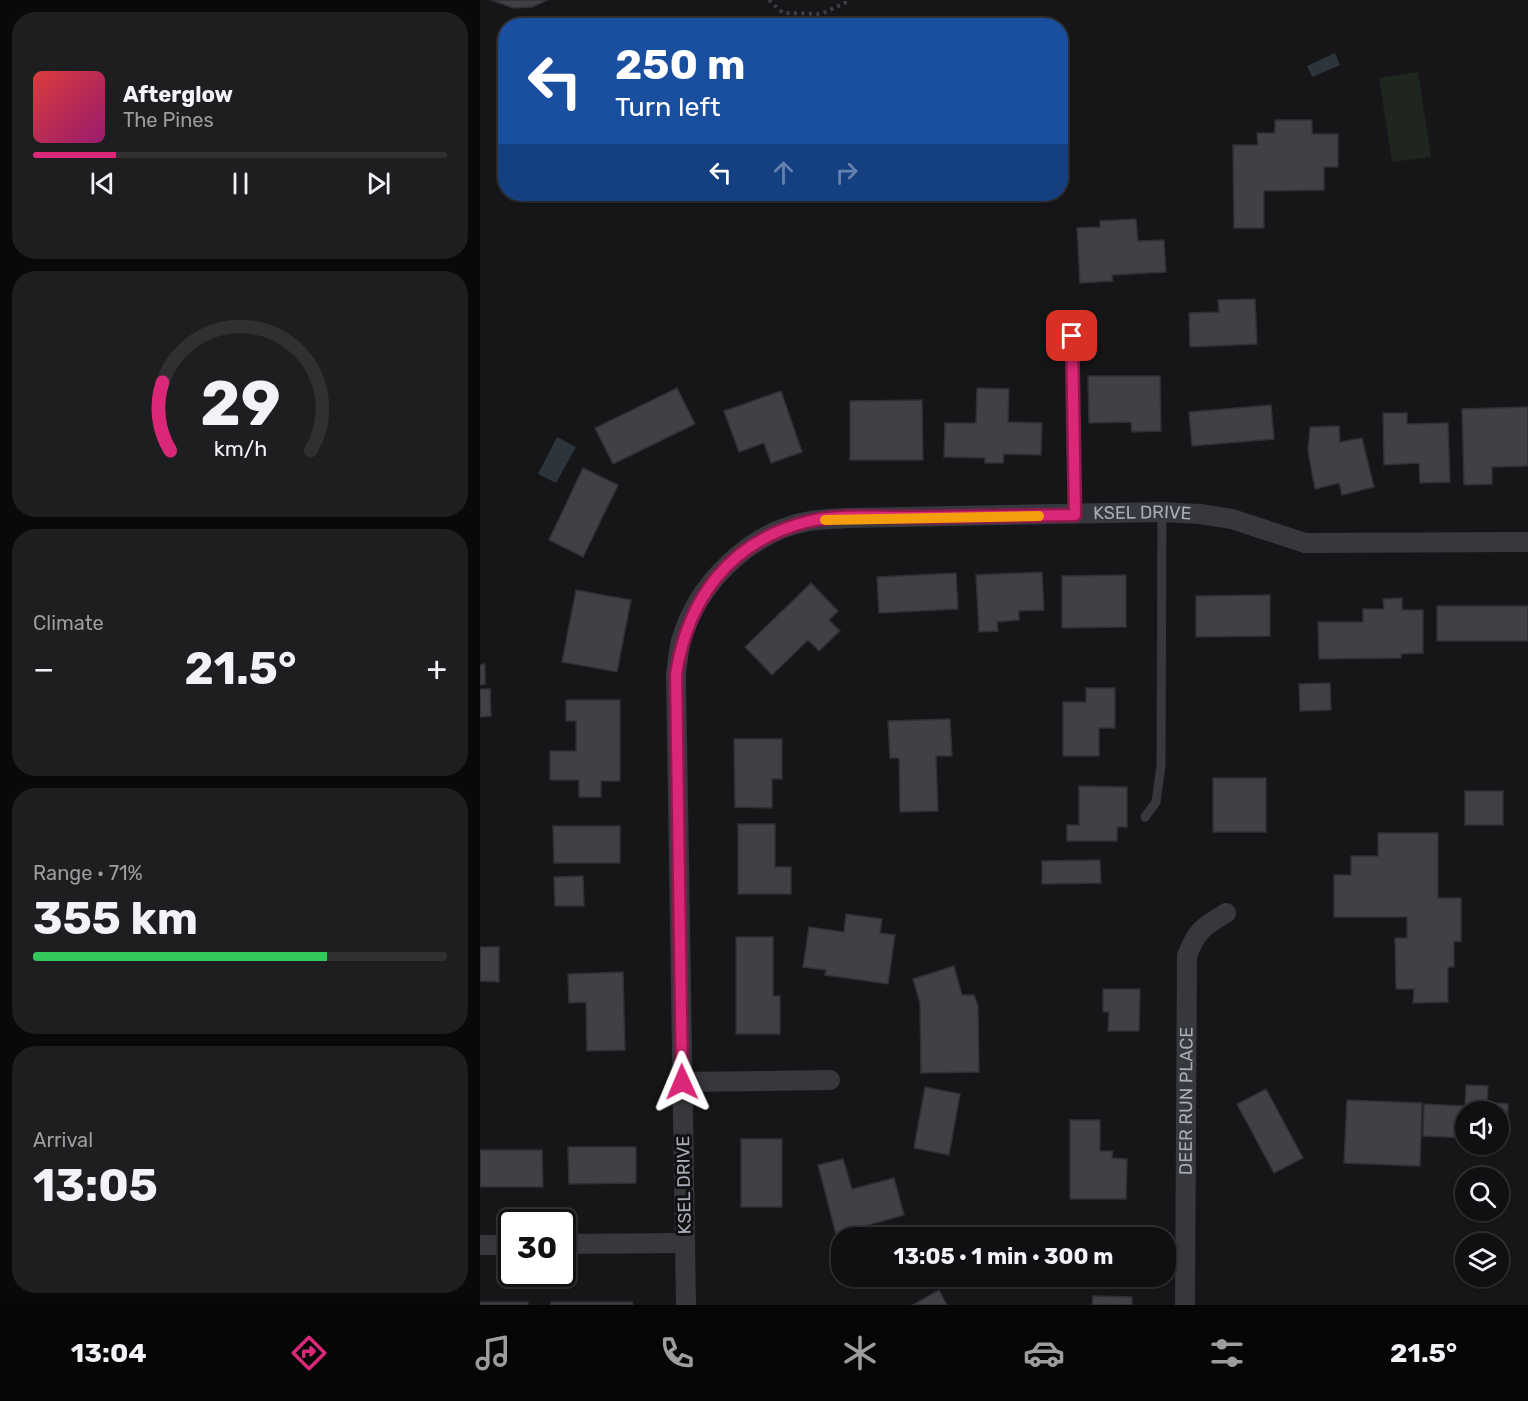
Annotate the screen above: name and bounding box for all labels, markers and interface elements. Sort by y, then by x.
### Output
text: 250 m [615,40,745,90]
icon: left [516,42,594,120]
text: Afterglow [123,81,233,108]
text: Turn left [615,91,720,123]
text: The Pines [123,108,214,132]
icon: left [704,156,737,189]
icon: ahead [767,156,800,189]
icon: right [830,156,863,189]
icon: previous [86,167,119,200]
icon: pause [224,167,257,200]
icon: next [362,167,395,200]
pin [1046,310,1097,361]
icon: arrive [1055,319,1088,352]
text: 29 [200,367,280,441]
text: km/h [213,436,267,461]
street label: KSEL DRIVE [1093,501,1192,525]
text: Climate [33,611,104,635]
text: 21.5° [184,642,296,695]
text: − [33,649,54,688]
text: + [426,649,447,688]
text: Range · 71% [33,861,143,885]
text: 355 km [33,892,198,945]
street label: DEER RUN PLACE [1175,1027,1198,1175]
position arrow [650,1050,714,1114]
map controls [1455,1101,1509,1287]
button: sound [1455,1101,1509,1155]
text: Arrival [33,1128,93,1152]
street label: KSEL DRIVE [672,1136,696,1234]
text: 13:05 [33,1159,158,1212]
button: search [1455,1167,1509,1221]
speed limit sign: 30 [498,1209,576,1287]
button: layers [1455,1233,1509,1287]
text: 13:05 · 1 min · 300 m [894,1243,1113,1270]
icon: directions [288,1332,330,1374]
icon: music [472,1332,514,1374]
icon: phone [656,1332,698,1374]
icon: climate [839,1332,881,1374]
icon: car [1023,1332,1065,1374]
icon: filters [1206,1332,1248,1374]
text: 13:04 [71,1337,147,1369]
text: 21.5° [1390,1337,1457,1369]

